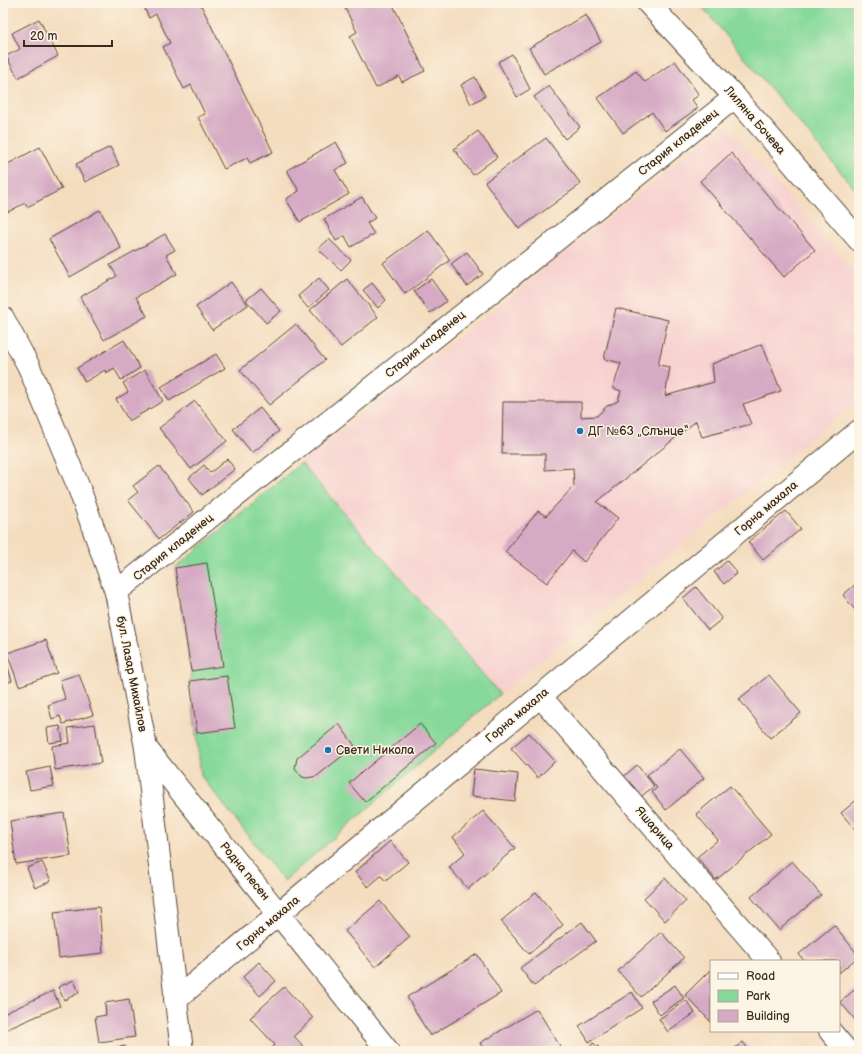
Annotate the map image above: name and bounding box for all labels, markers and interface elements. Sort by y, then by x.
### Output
scale bar [24,22,112,48]
text: 20 m [30,29,57,44]
street label: Лиляна Бочева [720,82,788,158]
street label: Стария кладенец [635,105,721,179]
street label: Стария кладенец [382,307,468,381]
place label: ДГ №63 „Слънце“ [588,424,689,439]
marker: ДГ №63 „Слънце“ [575,426,585,436]
street label: Горна махала [732,478,801,539]
street label: Стария кладенец [130,510,216,584]
street label: бул. Лазар Михайлов [113,615,150,734]
street label: Горна махала [483,685,552,746]
place label: Свети Никола [336,743,414,758]
marker: Свети Никола [323,745,333,755]
street label: Яшарица [632,804,677,853]
street label: Родна песен [216,839,273,904]
street label: Горна махала [234,893,303,954]
legend [710,960,840,1032]
text: Road [746,969,775,984]
text: Park [746,989,770,1004]
text: Building [746,1009,790,1024]

